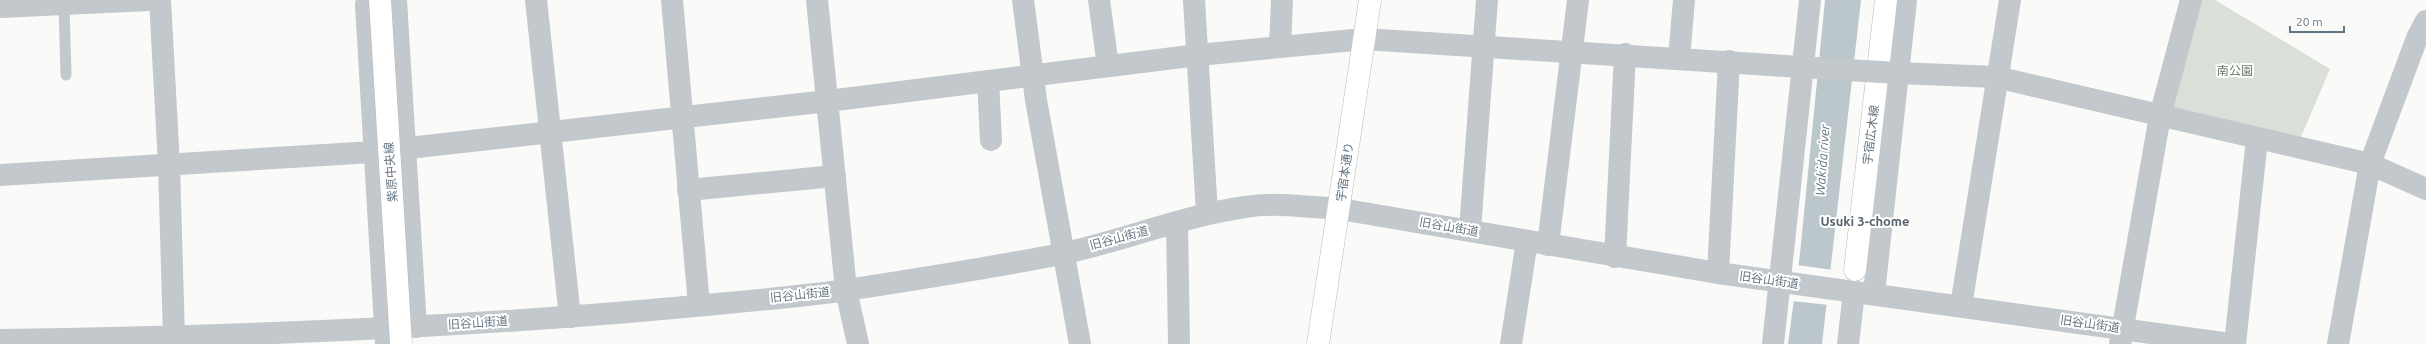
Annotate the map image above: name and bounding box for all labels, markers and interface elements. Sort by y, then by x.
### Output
scale bar [2290,8,2344,34]
text: 20 m [2296,15,2323,28]
park label: 南公園 [2217,64,2253,77]
street label: 宇宿広木線 [1860,104,1881,166]
water label: Wakida river [1813,123,1832,196]
street label: 宇宿本通り [1334,141,1355,203]
street label: 紫原中央線 [382,142,399,202]
district label: Usuki 3-chome [1820,214,1910,228]
street label: 旧谷山街道 [1418,215,1480,238]
street label: 旧谷山街道 [1088,223,1150,252]
street label: 旧谷山街道 [1738,269,1800,290]
street label: 旧谷山街道 [769,285,830,304]
street label: 旧谷山街道 [2059,313,2121,334]
street label: 旧谷山街道 [448,314,508,331]

